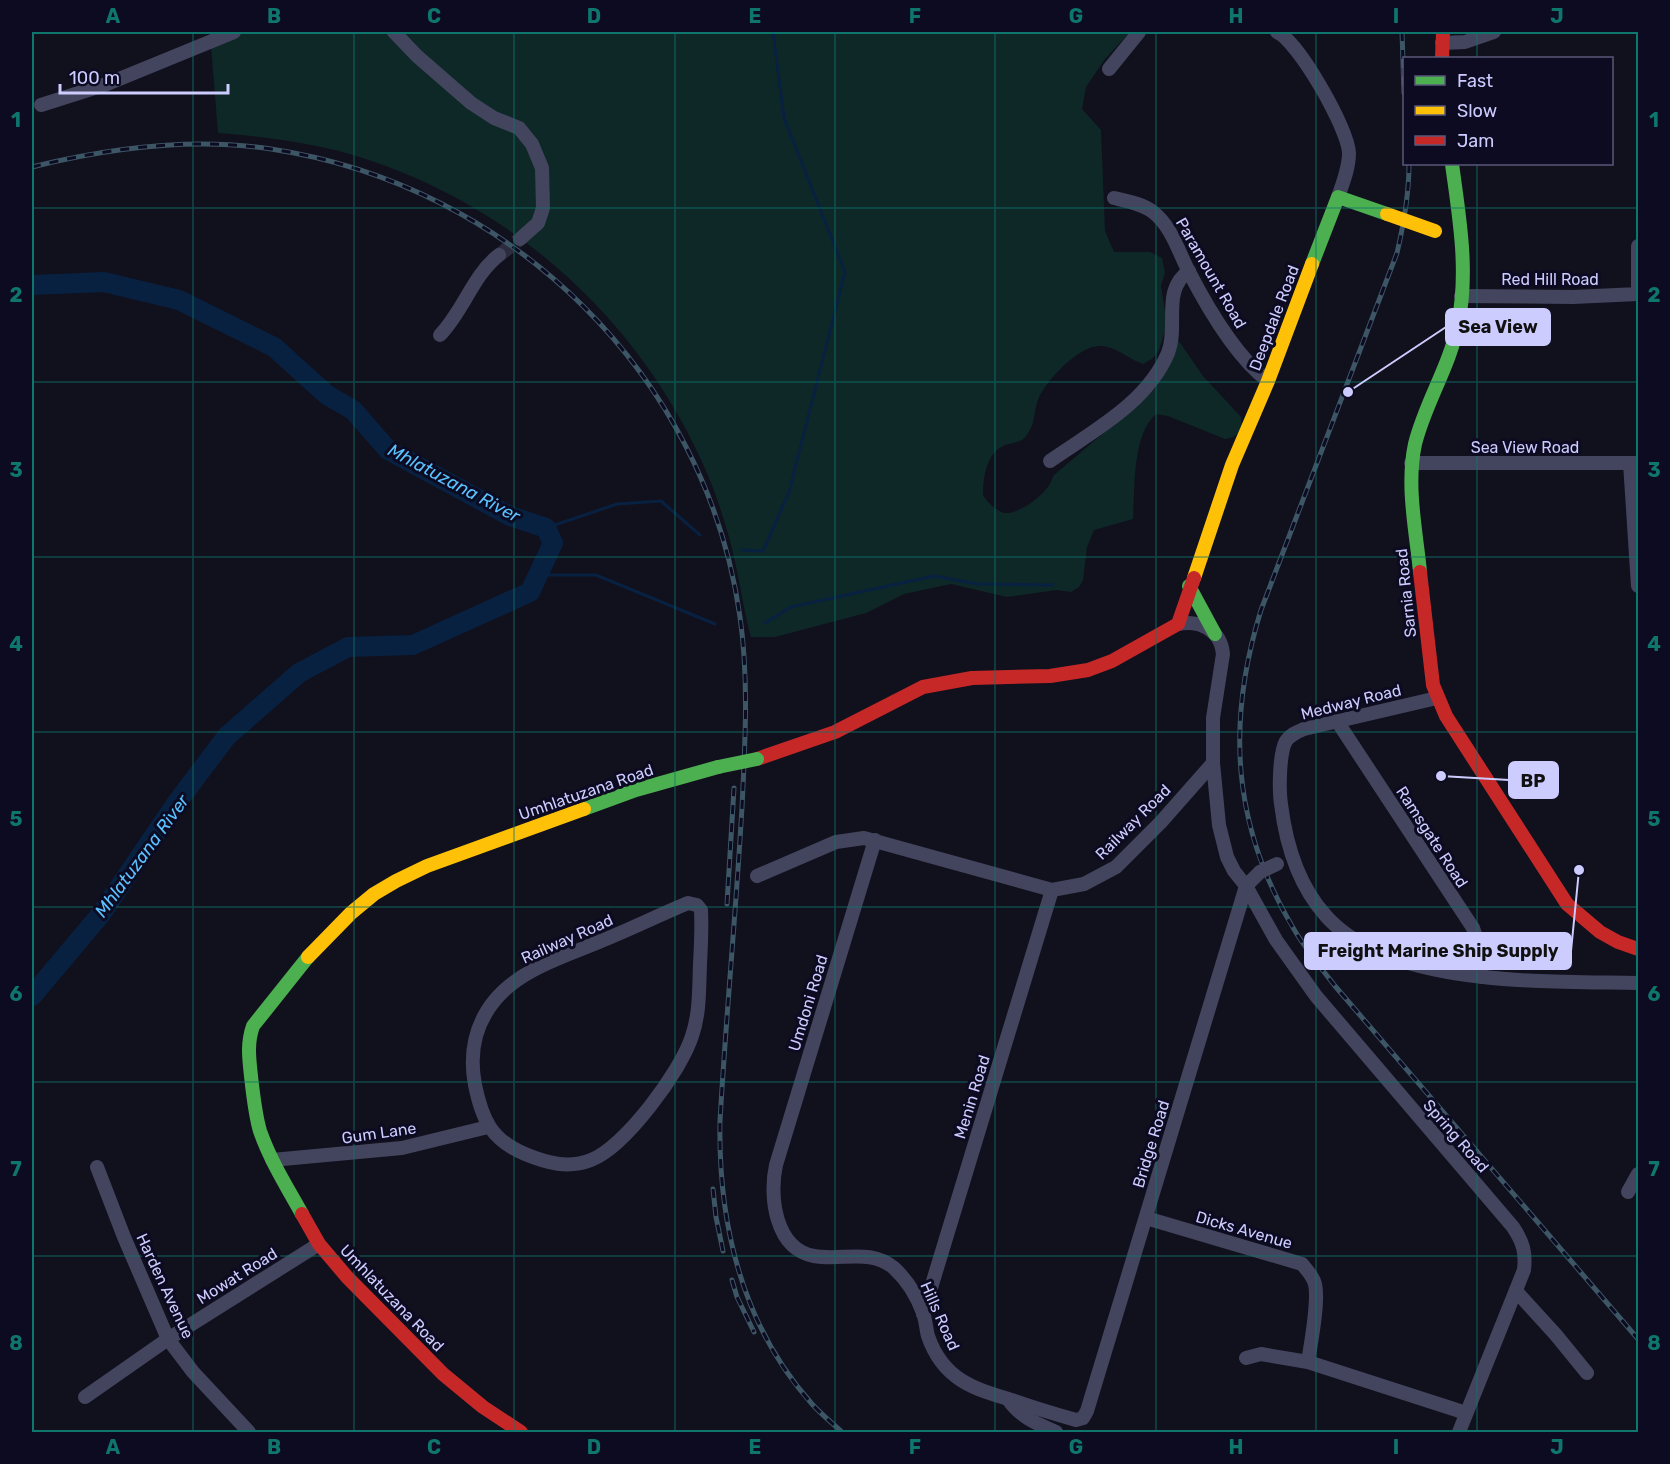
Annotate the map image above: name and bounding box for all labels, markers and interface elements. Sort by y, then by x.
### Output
text: A [106,4,121,28]
text: B [267,4,281,28]
text: C [427,4,441,28]
text: D [587,4,601,28]
text: E [749,4,761,28]
text: F [909,4,921,28]
text: G [1069,4,1083,28]
text: H [1229,4,1243,28]
text: I [1393,4,1399,28]
text: J [1550,4,1564,28]
scale bar [60,57,228,95]
legend [1403,57,1613,165]
text: 100 m [69,67,120,89]
text: Fast [1457,70,1493,92]
text: Slow [1457,100,1497,122]
text: 1 [11,108,21,132]
text: 1 [1649,108,1659,132]
text: Jam [1457,130,1494,152]
street label: Paramount Road [1172,214,1250,332]
street label: Deepdale Road [1245,263,1303,373]
street label: Red Hill Road [1501,270,1599,289]
text: 2 [10,283,23,307]
text: 2 [1648,283,1661,307]
callout: Sea View [1446,309,1550,345]
text: Sea View [1458,316,1538,338]
street label: Sea View Road [1471,438,1579,457]
water label: Mhlatuzana River [384,439,525,528]
text: 3 [9,458,23,482]
text: 3 [1647,458,1661,482]
street label: Sarnia Road [1392,548,1420,638]
text: 4 [9,632,23,656]
text: 4 [1647,632,1661,656]
street label: Medway Road [1299,680,1403,724]
street label: Umhlatuzana Road [516,760,656,824]
callout: BP [1509,762,1558,798]
text: BP [1521,770,1545,792]
street label: Railway Road [1091,780,1175,864]
street label: Ramsgate Road [1392,783,1472,891]
water label: Mhlatuzana River [90,789,195,922]
text: 5 [10,807,23,831]
text: 5 [1648,807,1661,831]
street label: Railway Road [518,910,616,968]
callout: Freight Marine Ship Supply [1305,933,1571,969]
text: Freight Marine Ship Supply [1317,940,1559,962]
street label: Umdoni Road [784,953,832,1053]
text: 6 [9,982,23,1006]
text: 6 [1647,982,1661,1006]
street label: Menin Road [950,1053,994,1141]
street label: Spring Road [1419,1096,1493,1176]
street label: Bridge Road [1129,1098,1173,1190]
street label: Gum Lane [340,1118,418,1148]
text: 7 [10,1157,22,1181]
text: 7 [1648,1157,1660,1181]
street label: Dicks Avenue [1194,1207,1294,1253]
street label: Harden Avenue [132,1230,198,1342]
street label: Umhlatuzana Road [336,1241,448,1355]
street label: Mowat Road [193,1244,281,1308]
street label: Hills Road [916,1279,964,1353]
text: 8 [9,1331,23,1355]
text: 8 [1647,1331,1661,1355]
text: A [106,1435,121,1459]
text: B [267,1435,281,1459]
text: C [427,1435,441,1459]
text: D [587,1435,601,1459]
text: E [749,1435,761,1459]
text: F [909,1435,921,1459]
text: G [1069,1435,1083,1459]
text: H [1229,1435,1243,1459]
text: I [1393,1435,1399,1459]
text: J [1550,1435,1564,1459]

